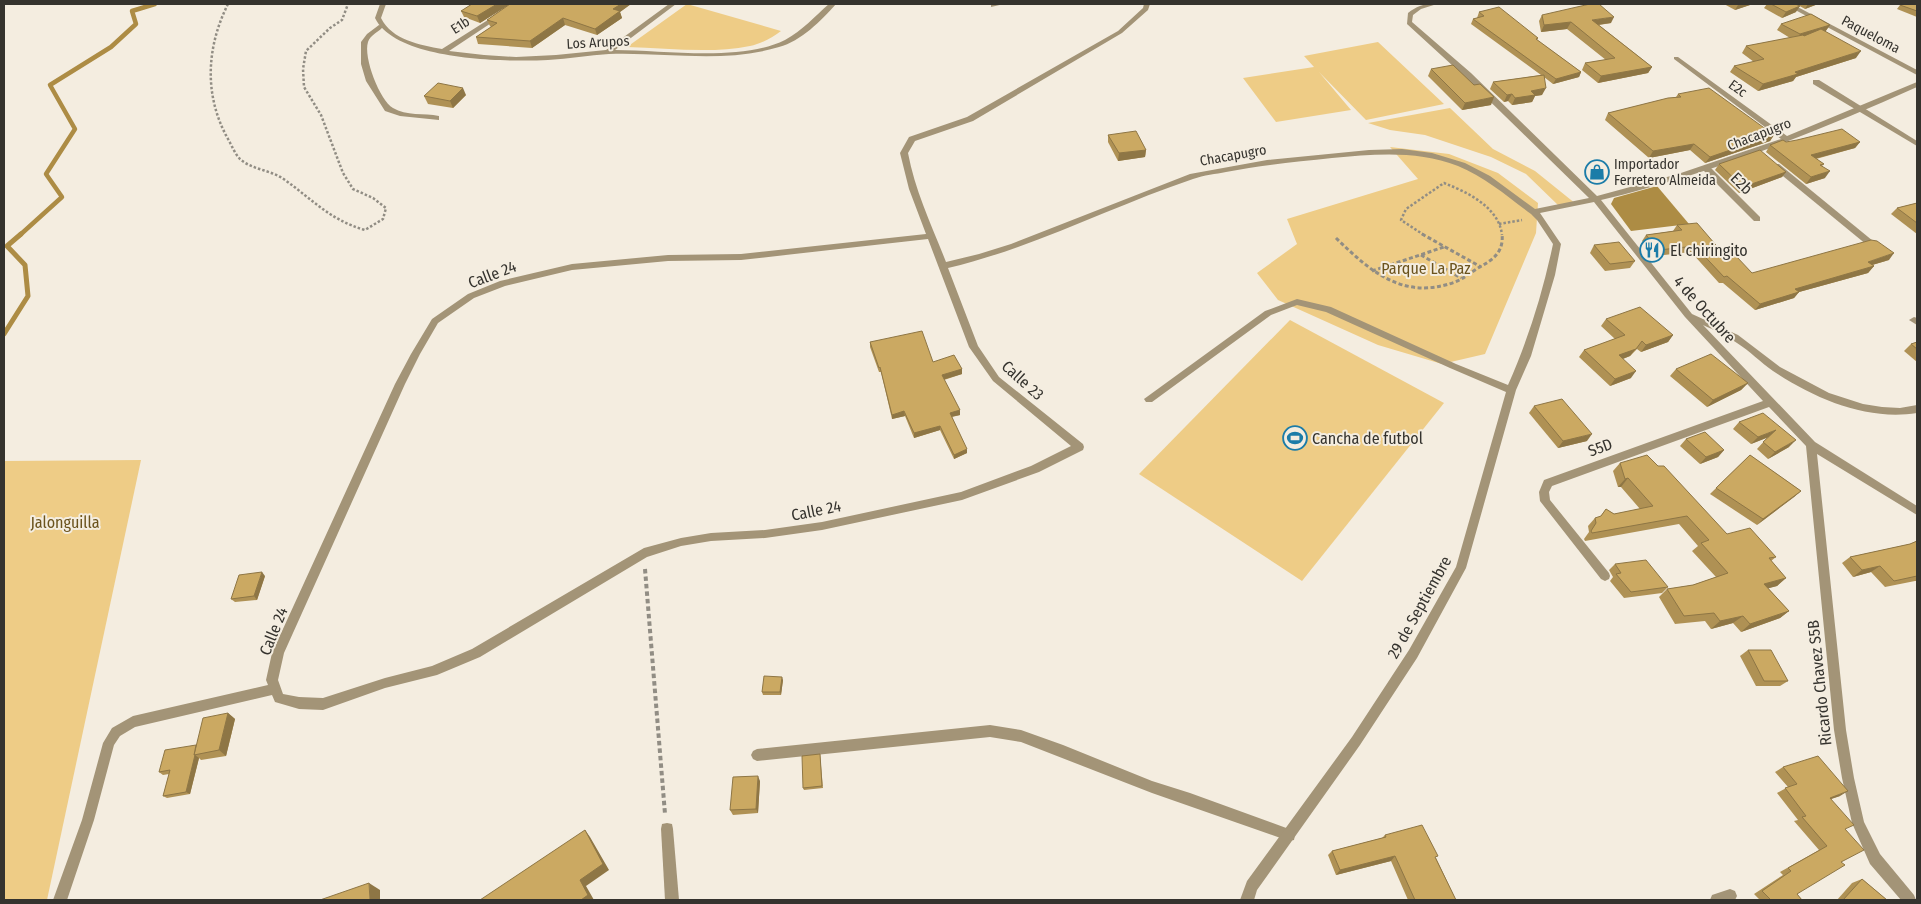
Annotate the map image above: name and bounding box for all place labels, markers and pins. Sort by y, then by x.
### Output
place label: Importador Ferretero Almeida [1614,156,1716,189]
shop icon: Importador Ferretero Almeida [1584,159,1610,185]
restaurant icon: El chiringito [1639,237,1665,263]
place label: El chiringito [1670,241,1748,260]
sports icon: Cancha de futbol [1282,425,1308,451]
place label: Cancha de futbol [1312,429,1423,448]

